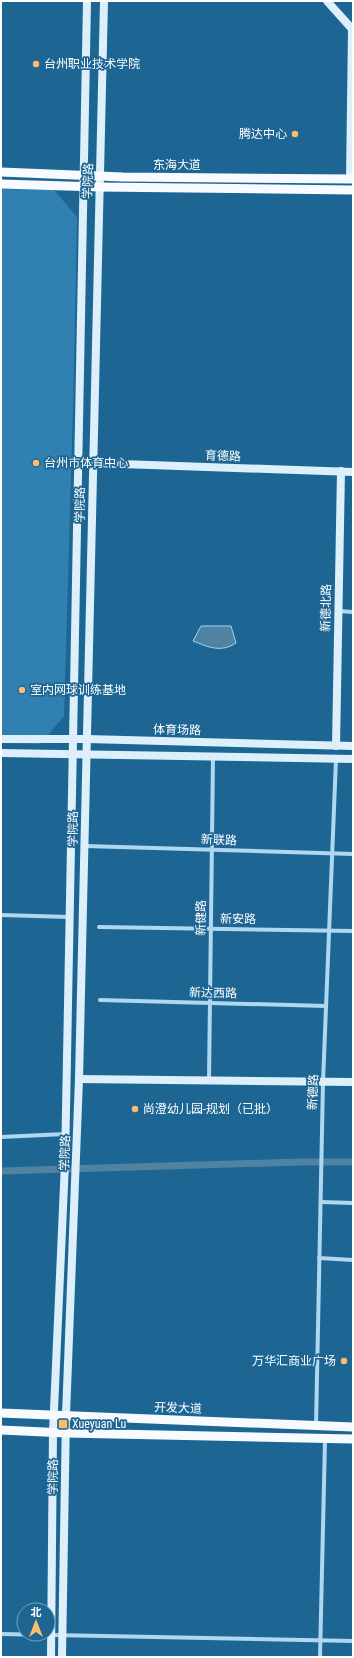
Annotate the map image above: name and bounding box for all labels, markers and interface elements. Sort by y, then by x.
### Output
place label: 台州职业技术学院 [44,57,140,71]
marker: 台州职业技术学院 [31,59,41,69]
place label: 腾达中心 [239,127,287,141]
marker: 腾达中心 [290,129,300,139]
street label: 东海大道 [153,158,201,172]
street label: 学院路 [80,163,96,199]
street label: 育德路 [205,448,241,464]
place label: 台州市体育中心 [44,456,128,470]
marker: 台州市体育中心 [31,458,41,468]
street label: 学院路 [73,487,87,523]
street label: 新德北路 [319,584,333,632]
place label: 室内网球训练基地 [30,683,126,697]
marker: 室内网球训练基地 [17,685,27,695]
street label: 体育场路 [153,723,201,737]
street label: 学院路 [66,811,80,847]
street label: 新联路 [201,832,237,848]
street label: 新健路 [194,900,208,936]
street label: 新安路 [220,912,256,926]
street label: 新达西路 [189,986,237,1000]
street label: 新德路 [305,1074,321,1110]
place label: 尚澄幼儿园-规划（已批） [143,1102,278,1116]
marker: 尚澄幼儿园-规划（已批） [130,1104,140,1114]
street label: 学院路 [57,1135,73,1171]
place label: 万华汇商业广场 [252,1354,336,1368]
marker: 万华汇商业广场 [339,1356,349,1366]
street label: 开发大道 [154,1400,202,1416]
place label: Xueyuan Lu [72,1417,126,1431]
marker: Xueyuan Lu [57,1418,69,1430]
street label: 学院路 [46,1459,60,1495]
north arrow [16,1602,56,1642]
text: 北 [31,1606,42,1619]

